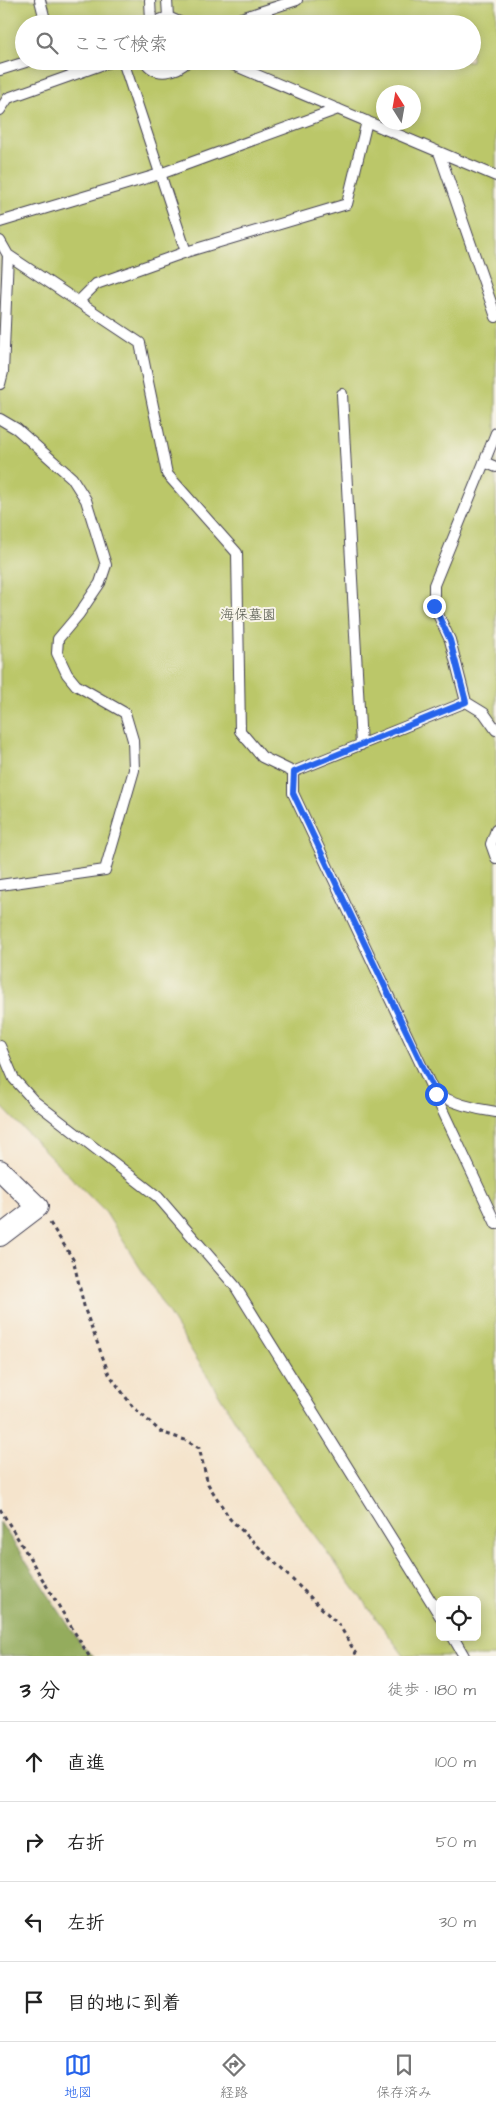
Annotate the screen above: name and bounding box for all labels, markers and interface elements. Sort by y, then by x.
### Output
search box [15,15,481,70]
icon: search [33,29,61,57]
text: ここで検索 [73,31,168,58]
north arrow [376,85,421,130]
route end [423,595,446,618]
park label: 海保墓園 [220,605,276,625]
route start [425,1083,448,1106]
map controls [436,1596,481,1641]
button: locate [436,1596,481,1641]
text: 3 分 [20,1676,60,1705]
text: 徒歩 · 180 m [388,1679,476,1701]
icon: ahead [20,1748,48,1776]
text: 直進 [67,1750,105,1777]
text: 100 m [435,1751,476,1773]
icon: right [20,1828,48,1856]
text: 右折 [67,1830,105,1857]
text: 50 m [436,1831,476,1853]
icon: left [20,1908,48,1936]
text: 左折 [67,1910,105,1937]
text: 30 m [439,1911,476,1933]
icon: arrive [20,1988,48,2016]
text: 目的地に到着 [67,1990,181,2017]
tab: 地図 [64,2051,92,2103]
tab: 経路 [220,2051,248,2103]
tab: 保存済み [376,2051,432,2103]

